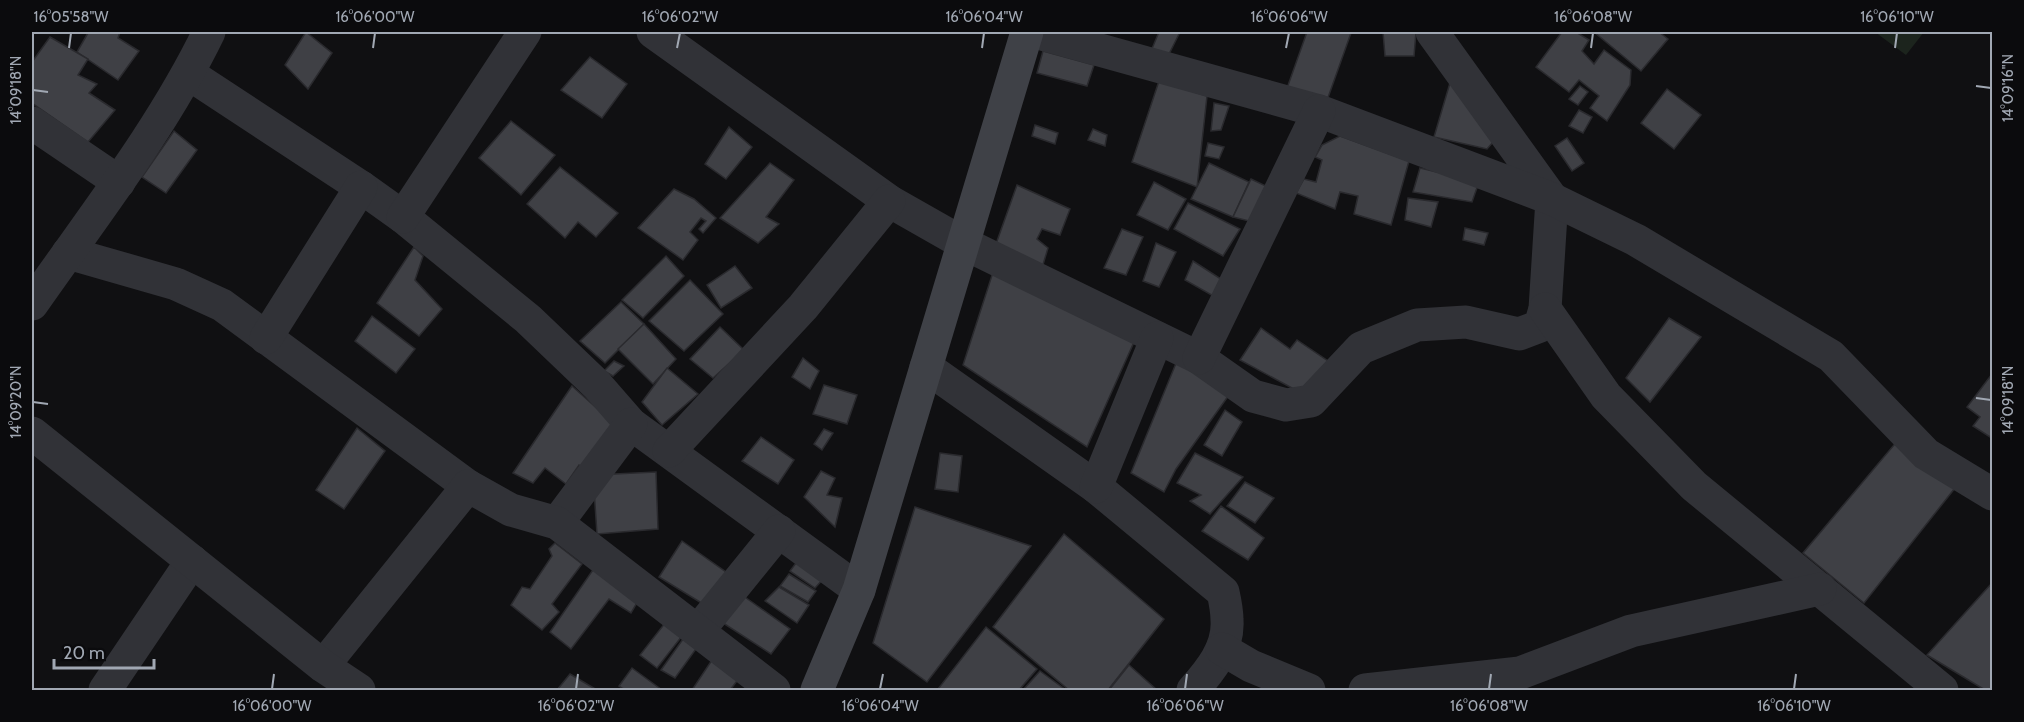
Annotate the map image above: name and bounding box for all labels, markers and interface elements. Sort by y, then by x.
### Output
text: 16°05'58"W [34,8,109,26]
text: 16°06'00"W [335,8,415,26]
text: 16°06'02"W [642,8,719,26]
text: 16°06'04"W [945,8,1023,26]
text: 16°06'06"W [1250,8,1328,26]
text: 16°06'08"W [1554,8,1633,26]
text: 16°06'10"W [1860,8,1935,26]
text: 14°09'16"N [1999,54,2017,122]
text: 14°09'18"N [7,56,25,124]
text: 14°09'20"N [7,365,25,439]
text: 14°09'18"N [1999,366,2017,434]
scale bar [54,632,154,670]
text: 20 m [63,642,105,664]
text: 16°06'00"W [232,697,312,715]
text: 16°06'02"W [538,697,615,715]
text: 16°06'04"W [841,697,919,715]
text: 16°06'06"W [1146,697,1224,715]
text: 16°06'08"W [1450,697,1529,715]
text: 16°06'10"W [1757,697,1832,715]

